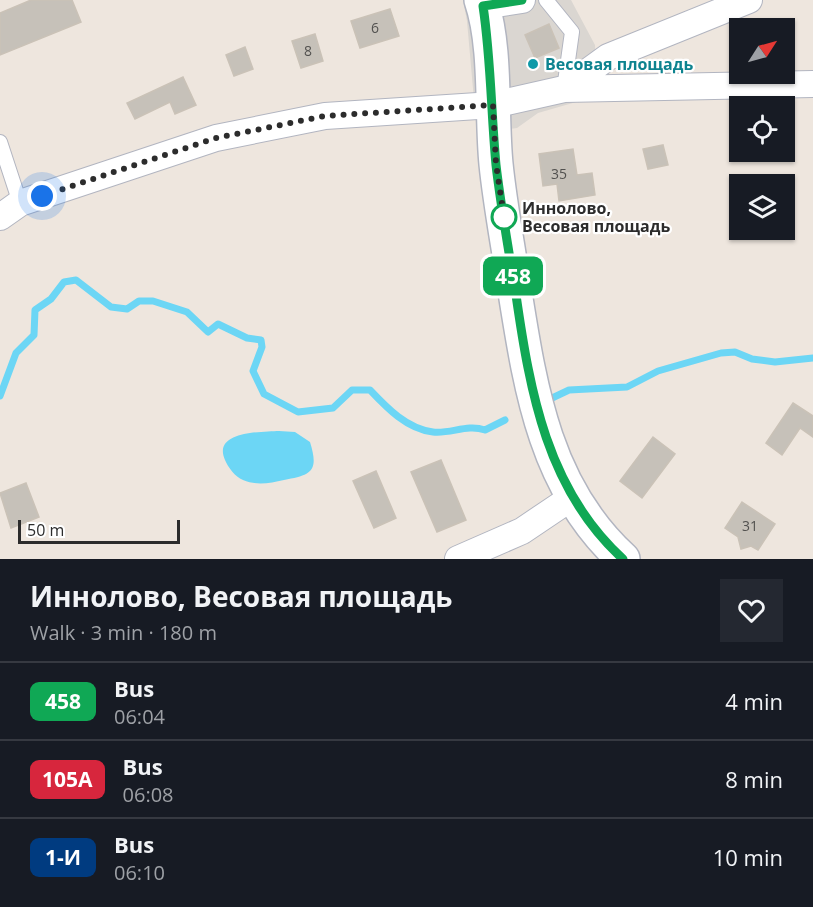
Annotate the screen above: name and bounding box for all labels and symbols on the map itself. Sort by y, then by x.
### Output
house number: 6 [371,18,379,37]
north arrow [729,18,795,84]
house number: 8 [304,41,312,60]
place label: Весовая площадь [545,53,693,75]
marker: Весовая площадь [526,57,540,71]
house number: 35 [551,164,567,183]
your location [27,181,57,211]
place label: Иннолово, Весовая площадь [522,197,670,237]
marker: Иннолово, Весовая площадь [491,204,517,230]
line badge: 458 [478,256,548,296]
house number: 31 [742,516,758,535]
scale bar [18,517,180,544]

